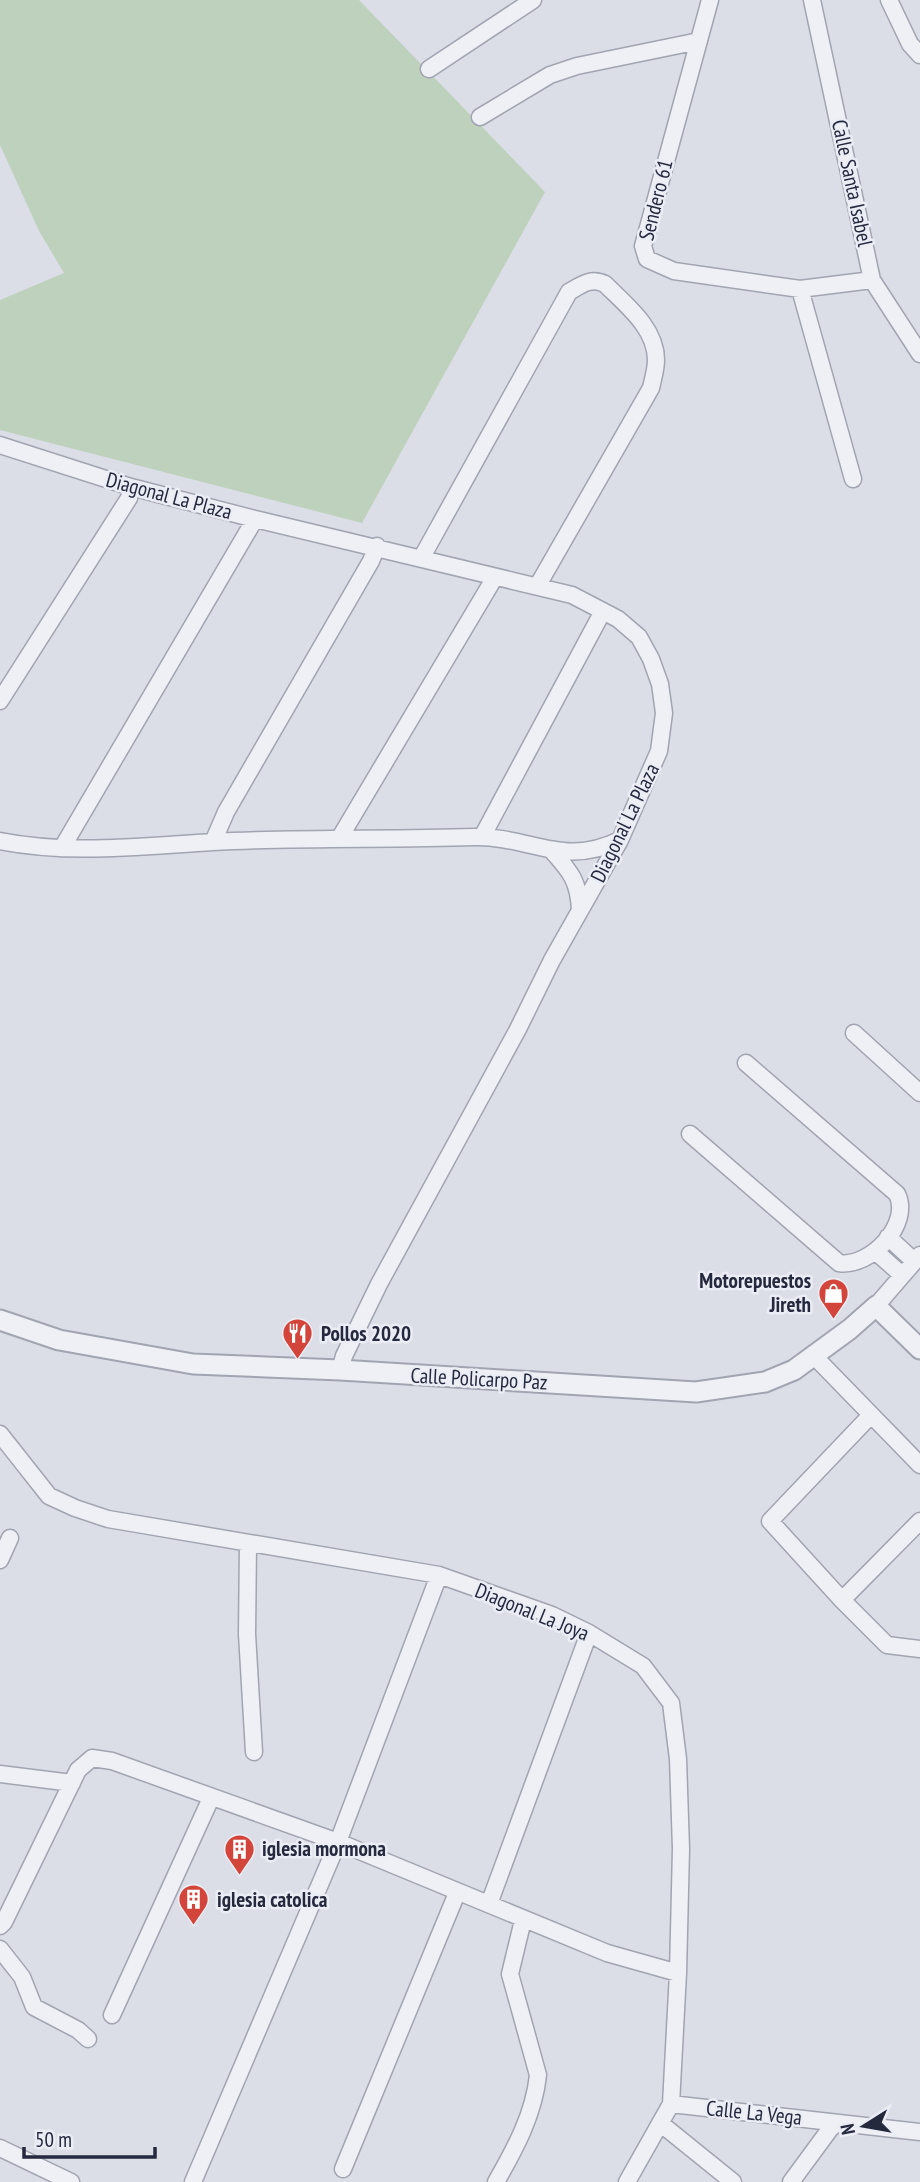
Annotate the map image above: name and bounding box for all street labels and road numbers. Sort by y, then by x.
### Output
street label: Calle Santa Isabel [826,117,879,249]
street label: Sendero 61 [632,156,679,243]
street label: Diagonal La Plaza [103,466,235,525]
street label: Diagonal La Plaza [584,759,665,887]
street label: Calle Policarpo Paz [410,1361,548,1396]
street label: Diagonal La Joya [471,1576,593,1647]
street label: Calle La Vega [705,2094,803,2131]

